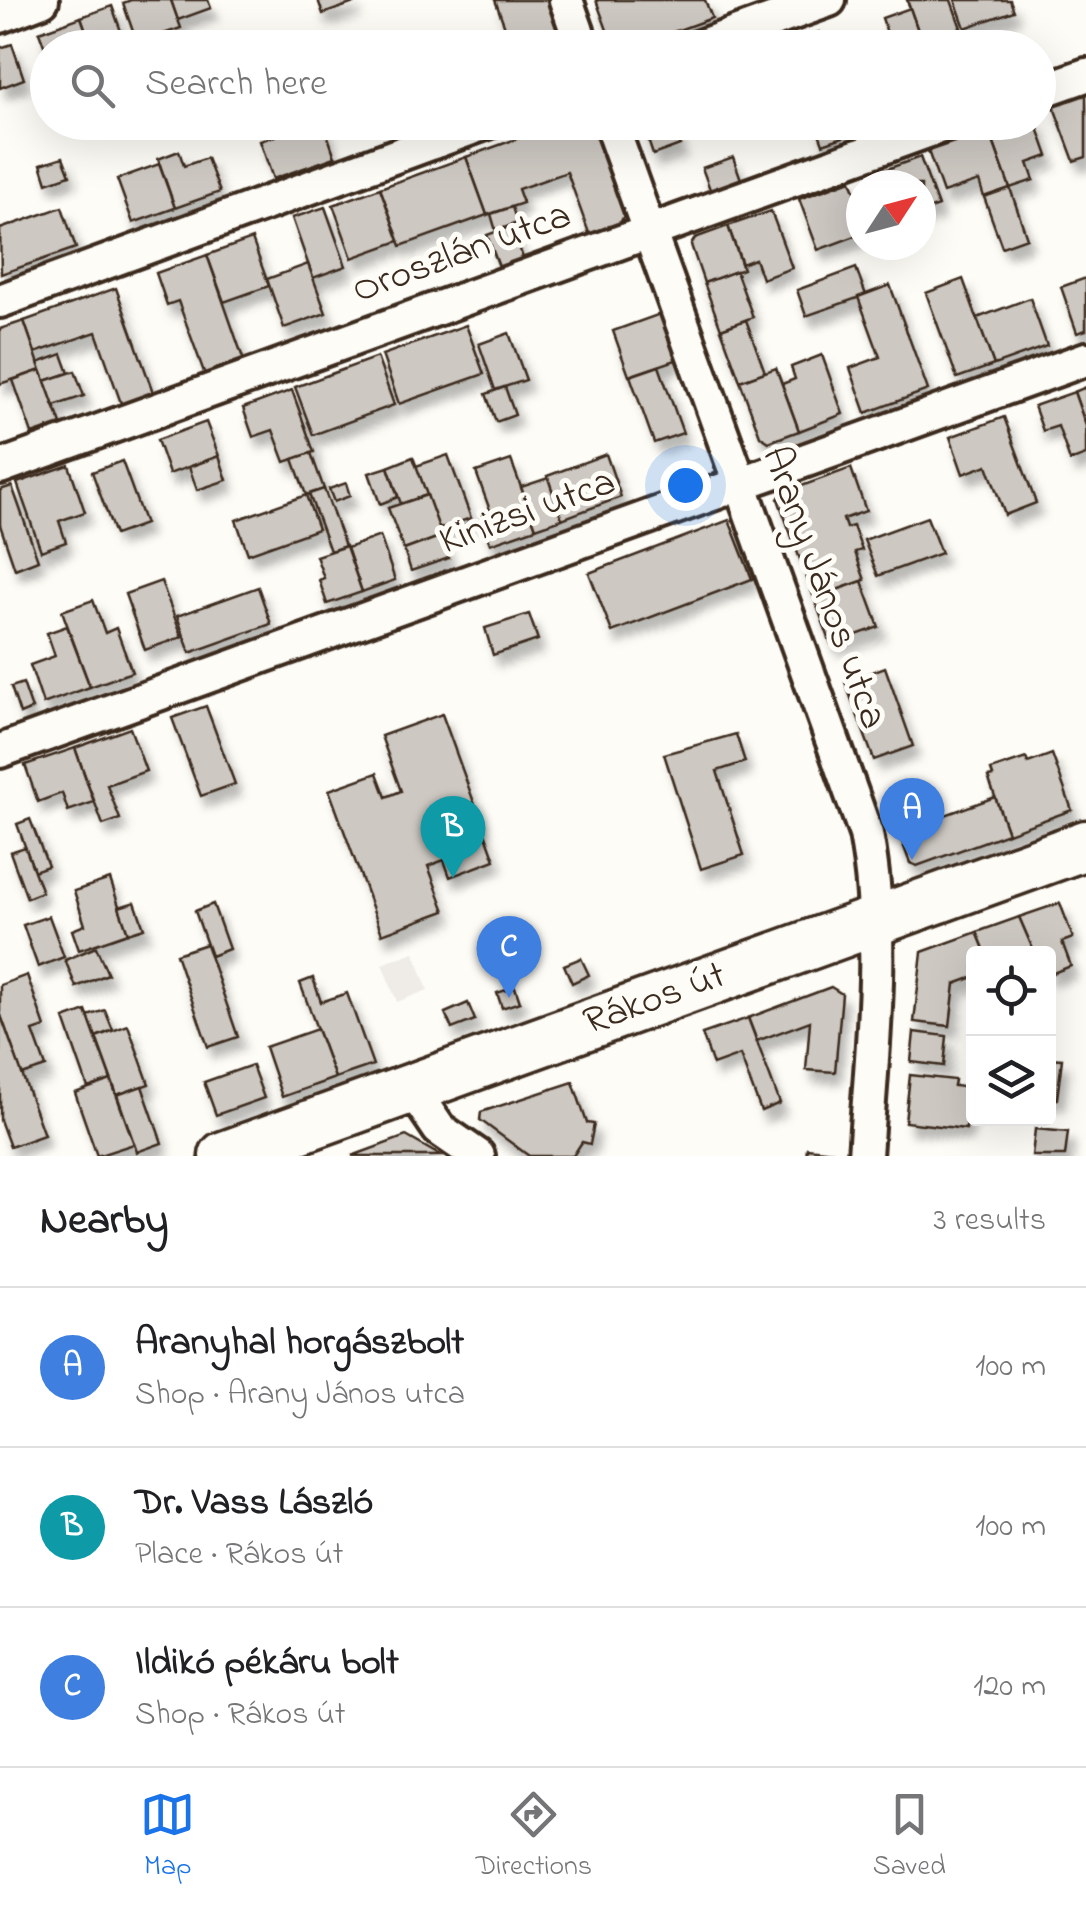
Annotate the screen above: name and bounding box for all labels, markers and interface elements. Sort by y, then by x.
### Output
search box [30,30,1056,140]
text: Search here [145,57,327,113]
icon: search [65,58,120,113]
north arrow [846,170,936,260]
street label: Oroszlán utca [344,187,580,321]
street label: Arany János utca [745,438,901,738]
street label: Kinizsi utca [432,454,624,572]
your location [660,460,711,511]
pin: A [880,778,944,860]
pin: B [420,796,486,878]
pin: C [476,916,542,998]
map controls [966,946,1056,1126]
button: locate [966,946,1056,1036]
street label: Rákos út [576,947,734,1053]
button: layers [966,1036,1056,1126]
text: Nearby [40,1191,168,1252]
text: 3 results [934,1198,1046,1245]
text: Aranyhal horgászbolt [135,1316,464,1372]
text: A [63,1344,82,1391]
text: 100 m [975,1344,1046,1391]
text: Shop · Arany János utca [135,1372,465,1419]
text: Dr. Vass László [135,1476,373,1532]
text: B [62,1504,83,1551]
text: 100 m [975,1504,1046,1551]
text: Place · Rákos út [135,1532,343,1579]
text: Ildikó pékáru bolt [135,1636,399,1692]
text: C [64,1664,81,1711]
text: 120 m [973,1664,1046,1711]
text: Shop · Rákos út [135,1692,345,1739]
tab: Map [140,1787,195,1888]
tab: Directions [476,1787,592,1888]
tab: Saved [873,1787,946,1888]

